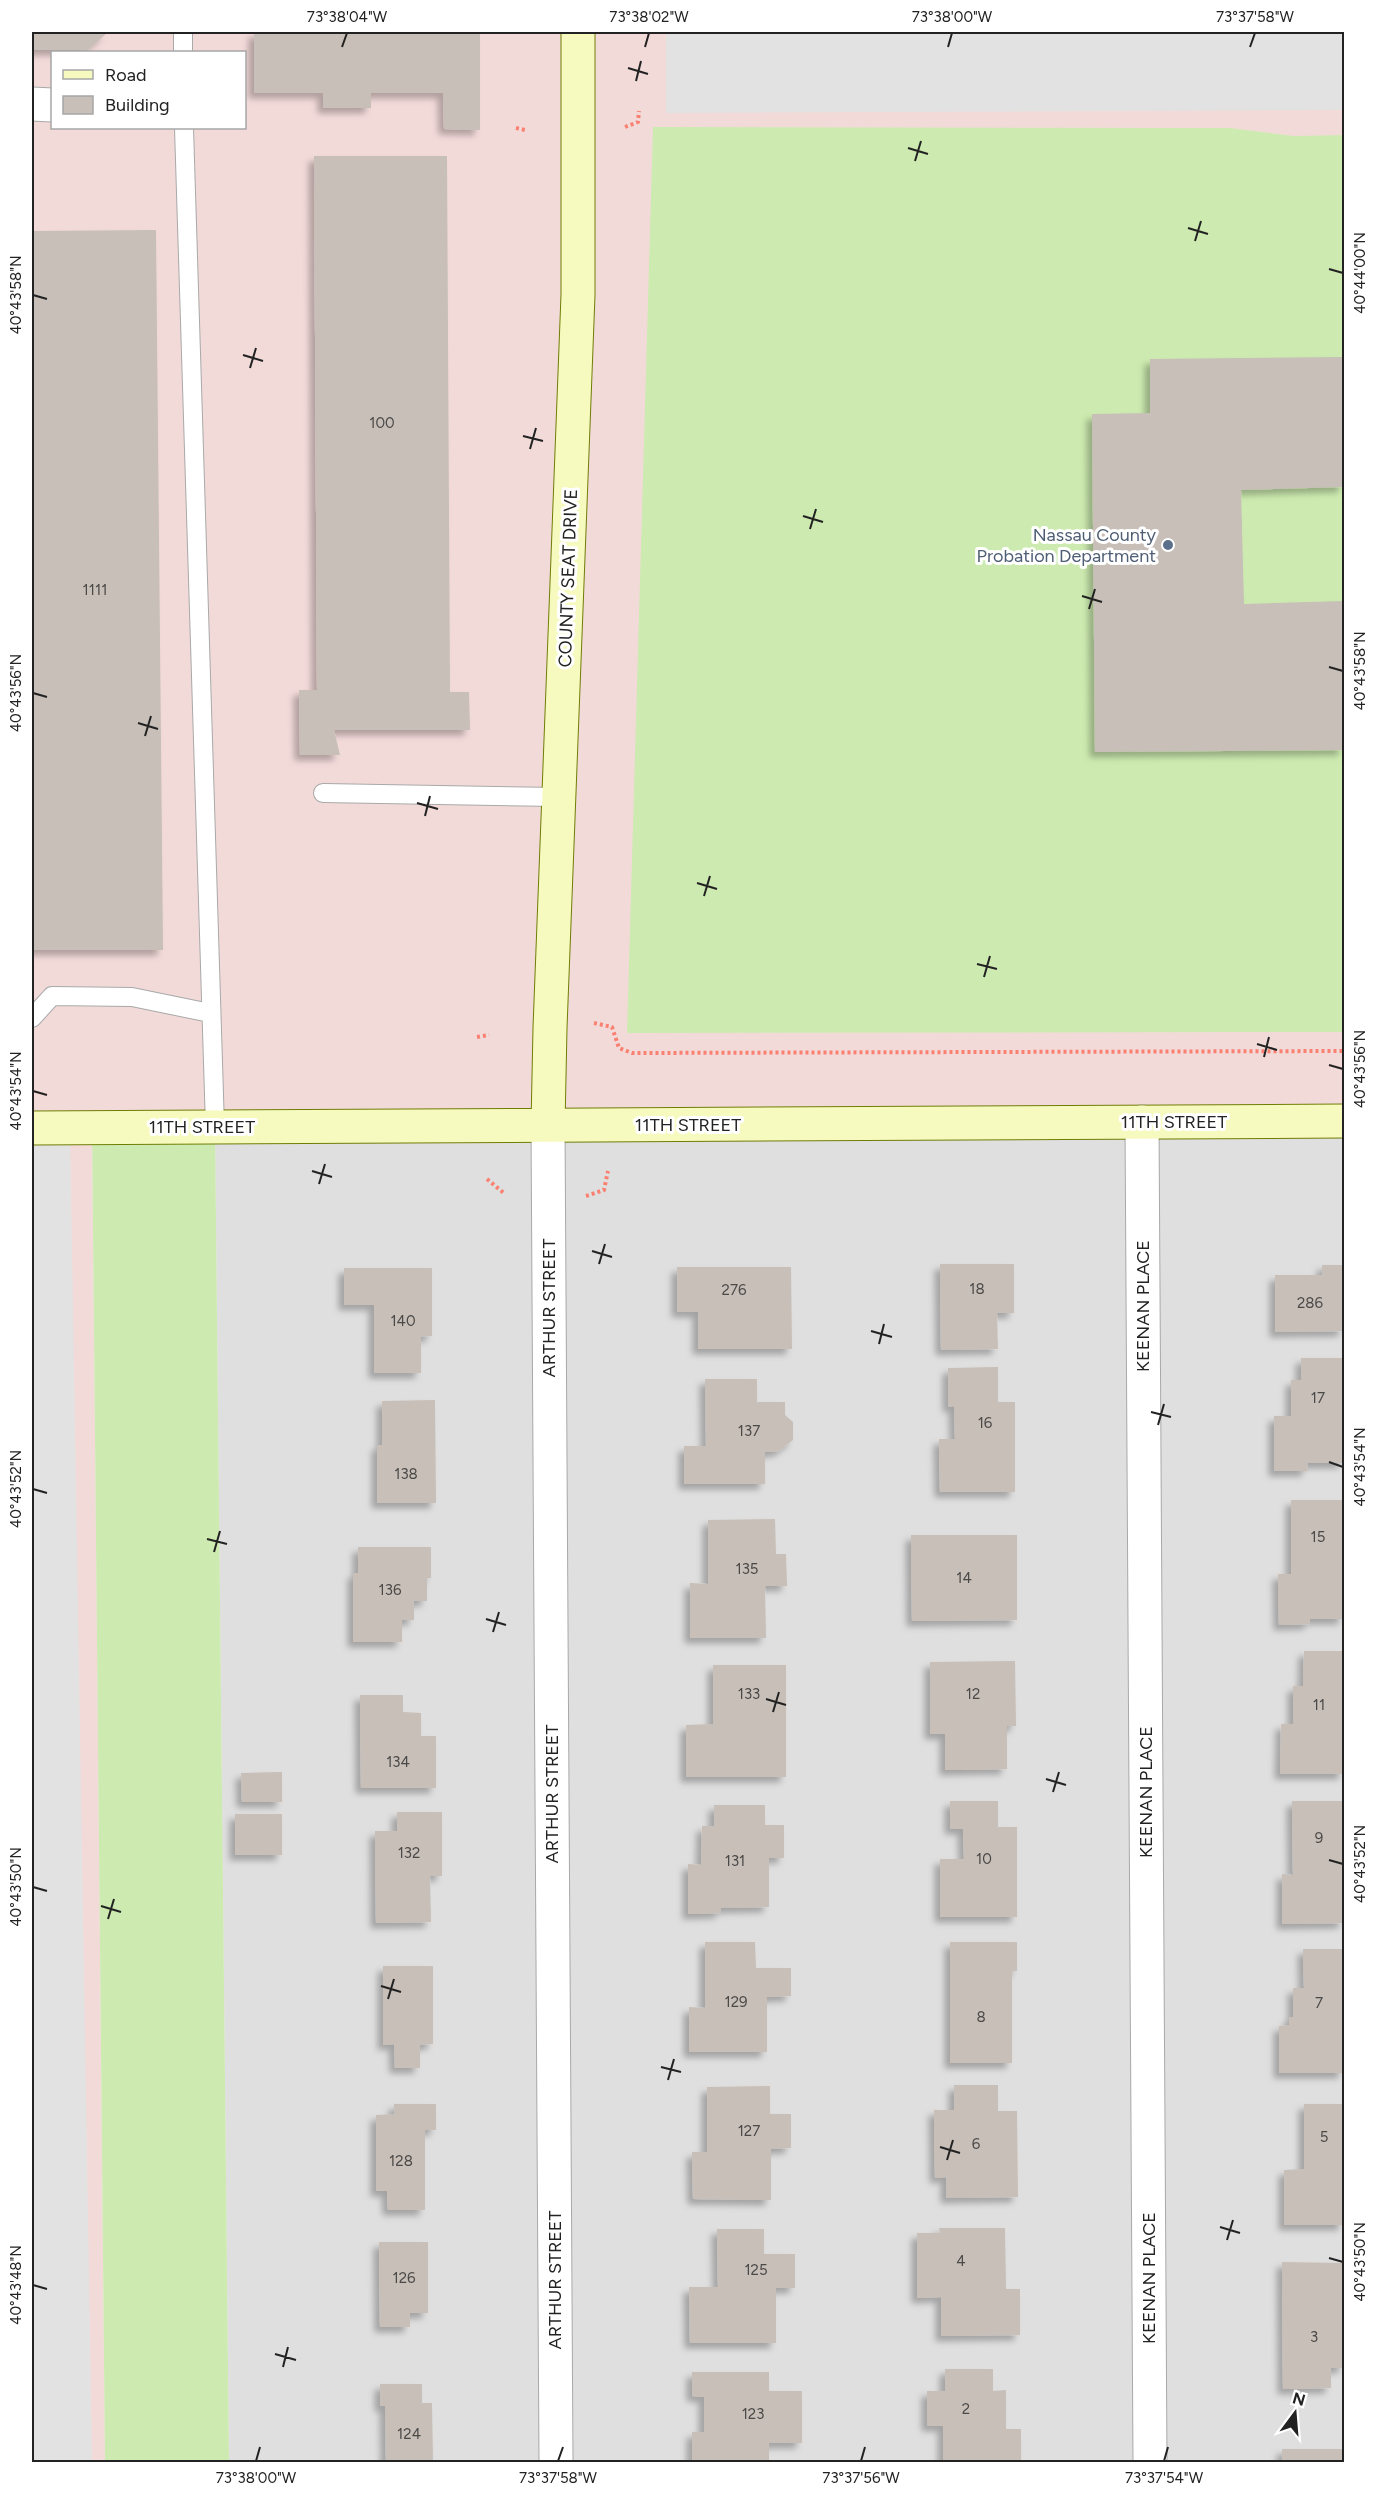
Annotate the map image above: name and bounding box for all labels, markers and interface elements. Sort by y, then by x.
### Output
text: 73°38'04"W [307,8,388,26]
text: 73°38'02"W [609,8,689,26]
text: 73°38'00"W [912,8,993,26]
text: 73°37'58"W [1216,8,1295,26]
legend [51,51,246,129]
text: Road [105,64,146,86]
text: Building [105,94,170,116]
text: 40°44'00"N [1351,232,1369,314]
text: 40°43'58"N [7,255,25,335]
house number: 100 [369,414,395,432]
street label: COUNTY SEAT DRIVE [554,488,582,668]
place label: Nassau County Probation Department [977,524,1157,567]
marker: Nassau County Probation Department [1161,538,1175,552]
house number: 1111 [83,581,107,599]
text: 40°43'58"N [1351,631,1369,711]
text: 40°43'56"N [7,654,25,732]
text: 40°43'56"N [1351,1030,1369,1108]
text: 40°43'54"N [7,1051,25,1131]
street label: 11TH STREET [1121,1111,1227,1133]
street label: 11TH STREET [635,1114,741,1136]
street label: 11TH STREET [149,1116,255,1138]
street label: ARTHUR STREET [538,1239,560,1377]
street label: KEENAN PLACE [1132,1240,1154,1372]
house number: 18 [969,1280,985,1298]
house number: 276 [722,1281,747,1299]
house number: 286 [1297,1294,1324,1312]
house number: 140 [390,1312,416,1330]
house number: 17 [1311,1389,1325,1407]
house number: 16 [978,1414,993,1432]
house number: 137 [738,1422,760,1440]
text: 40°43'54"N [1351,1427,1369,1507]
text: 40°43'52"N [7,1450,25,1528]
house number: 138 [394,1465,418,1483]
house number: 15 [1311,1528,1325,1546]
house number: 135 [736,1560,758,1578]
house number: 14 [956,1569,972,1587]
house number: 136 [379,1581,402,1599]
house number: 133 [738,1685,760,1703]
house number: 12 [966,1685,980,1703]
house number: 11 [1313,1696,1325,1714]
street label: ARTHUR STREET [541,1725,563,1863]
street label: KEENAN PLACE [1135,1726,1157,1858]
house number: 134 [386,1753,410,1771]
text: 40°43'52"N [1351,1825,1369,1903]
house number: 9 [1315,1829,1323,1847]
house number: 132 [398,1844,420,1862]
text: 40°43'50"N [7,1847,25,1927]
house number: 10 [976,1850,992,1868]
house number: 131 [725,1852,745,1870]
house number: 129 [724,1993,748,2011]
house number: 7 [1315,1994,1323,2012]
house number: 8 [976,2008,986,2026]
house number: 127 [738,2122,760,2140]
house number: 5 [1320,2128,1328,2146]
house number: 6 [972,2135,981,2153]
house number: 128 [389,2152,413,2170]
street label: ARTHUR STREET [544,2211,566,2349]
street label: KEENAN PLACE [1138,2212,1160,2344]
text: 40°43'50"N [1351,2222,1369,2302]
text: 40°43'48"N [7,2245,25,2325]
house number: 4 [956,2252,966,2270]
house number: 125 [744,2261,768,2279]
house number: 126 [392,2269,416,2287]
house number: 3 [1310,2328,1318,2346]
north arrow [1265,2383,1325,2443]
text: N [1290,2388,1308,2410]
house number: 2 [962,2400,970,2418]
house number: 123 [742,2405,764,2423]
house number: 124 [397,2425,421,2443]
text: 73°38'00"W [216,2469,297,2487]
text: 73°37'58"W [519,2469,598,2487]
text: 73°37'56"W [822,2469,900,2487]
text: 73°37'54"W [1125,2469,1204,2487]

